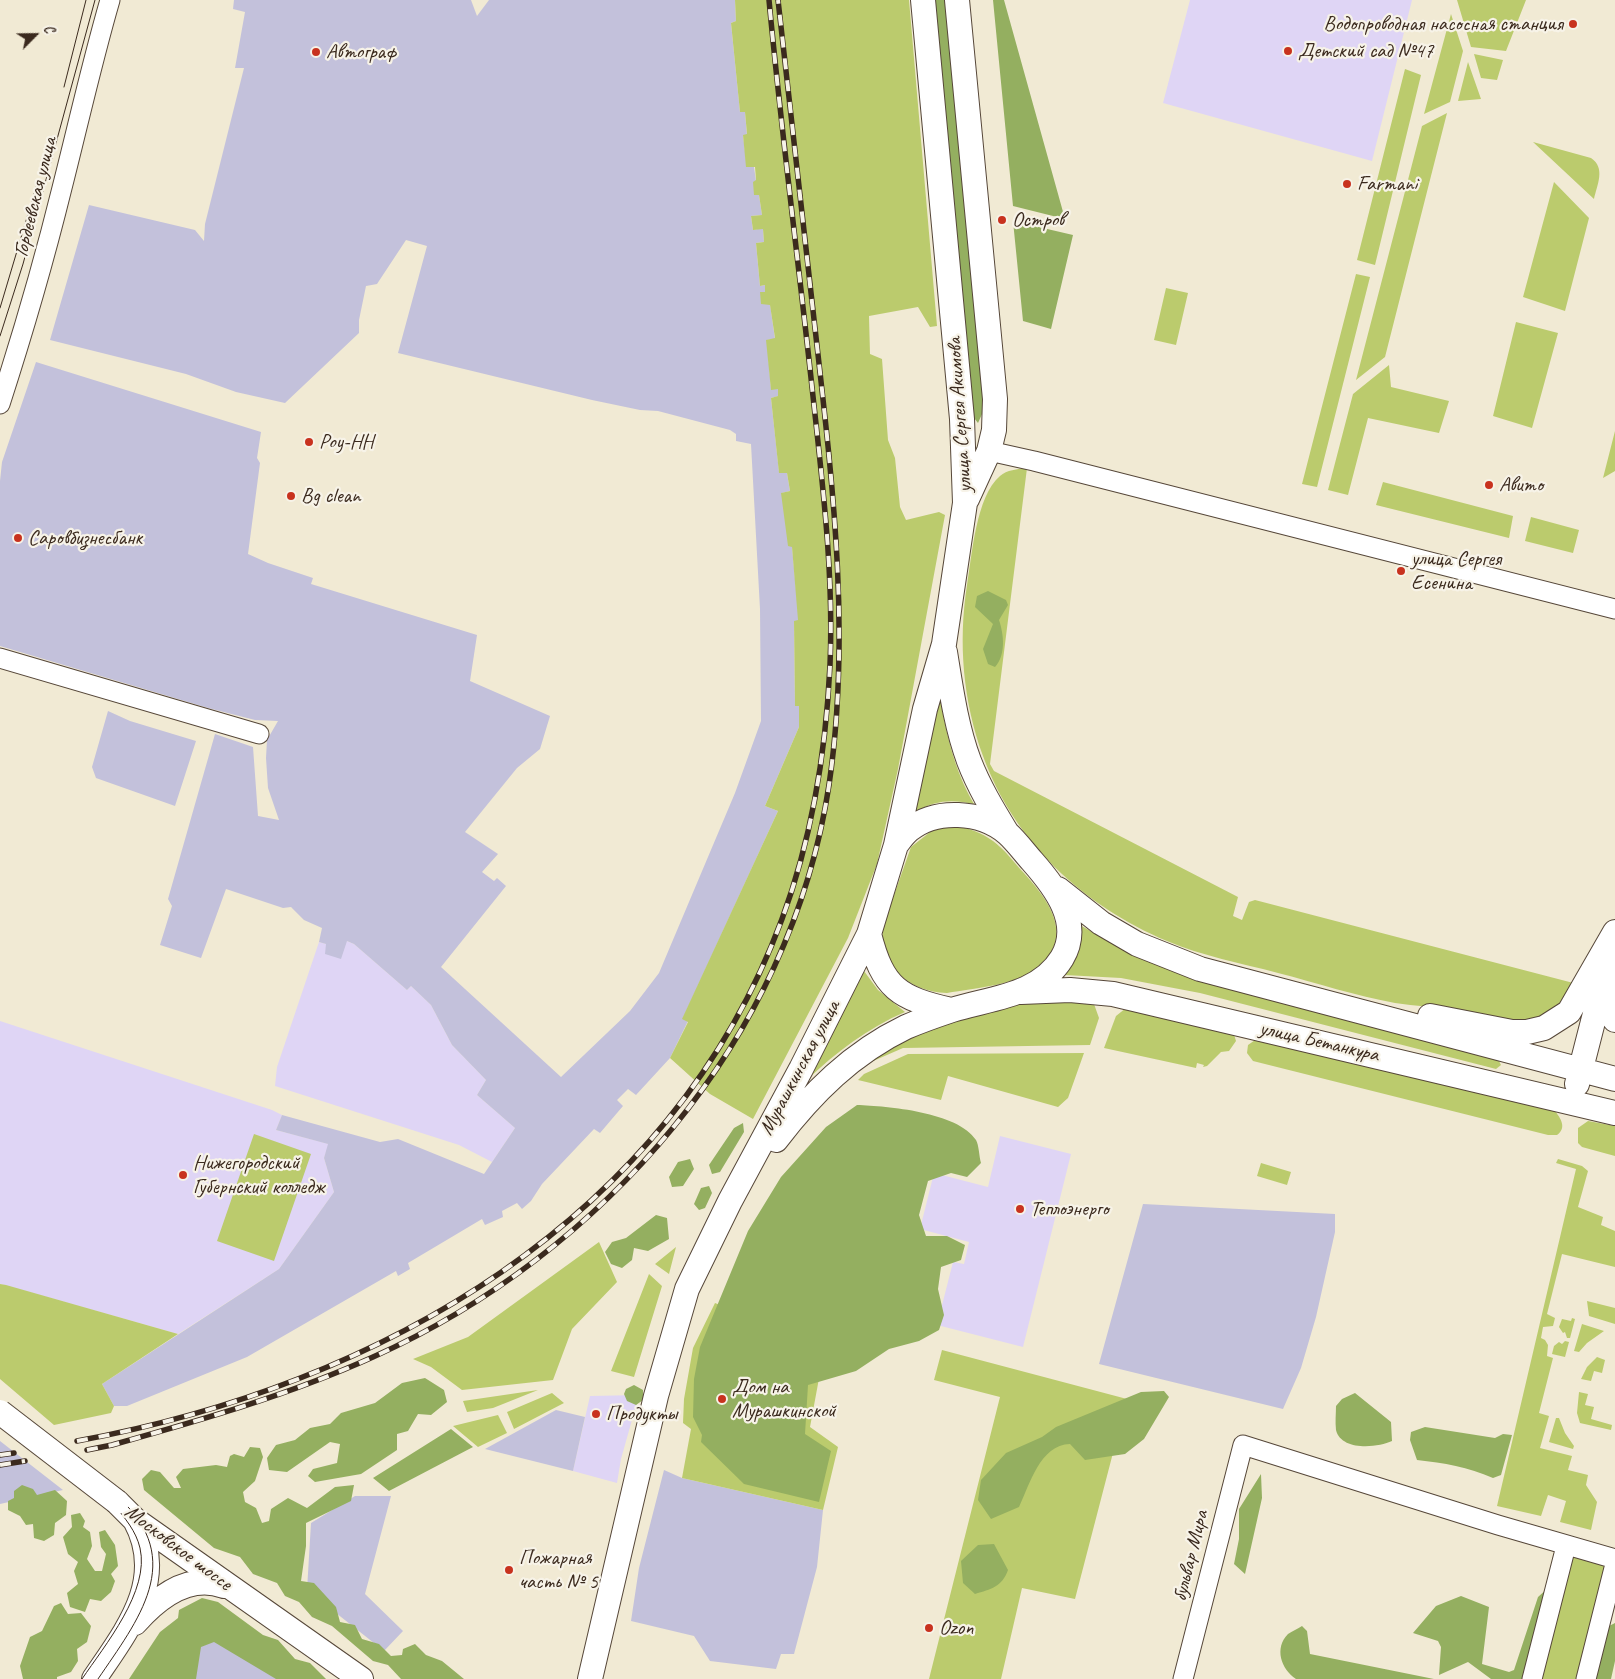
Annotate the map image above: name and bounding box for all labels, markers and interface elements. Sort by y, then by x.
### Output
north arrow [10,10,60,60]
place label: Водопроводная насосная станция [1324,11,1563,37]
marker: Водопроводная насосная станция [1567,18,1579,30]
text: С [40,22,58,35]
place label: Детский сад №47 [1298,38,1433,64]
place label: Автограф [326,39,396,65]
marker: Детский сад №47 [1282,45,1294,57]
marker: Автограф [310,46,322,58]
street label: Гордеевская улица [9,135,63,259]
place label: Farmani [1357,171,1417,197]
marker: Farmani [1341,178,1353,190]
place label: Остров [1012,207,1064,233]
marker: Остров [996,214,1008,226]
street label: улица Сергея Акимова [942,336,978,494]
place label: Роу-НН [319,429,373,455]
marker: Роу-НН [303,436,315,448]
place label: Авито [1499,472,1543,498]
marker: Авито [1483,479,1495,491]
place label: Bg clean [301,483,360,509]
marker: Bg clean [285,490,297,502]
place label: Саровбизнесбанк [28,525,142,551]
marker: Саровбизнесбанк [12,532,24,544]
place label: улица Сергея Есенина [1411,546,1501,596]
marker: улица Сергея Есенина [1395,565,1407,577]
street label: Мурашкинская улица [754,996,846,1140]
street label: улица Бетанкура [1257,1016,1381,1068]
place label: Нижегородский Губернский колледж [193,1150,324,1200]
marker: Нижегородский Губернский колледж [177,1169,189,1181]
place label: Теплоэнерго [1030,1196,1109,1222]
marker: Теплоэнерго [1014,1203,1026,1215]
place label: Дом на Мурашкинской [732,1374,836,1424]
marker: Дом на Мурашкинской [716,1393,728,1405]
place label: Продукты [606,1401,677,1427]
marker: Продукты [590,1408,602,1420]
street label: Московское шоссе [119,1500,237,1596]
street label: бульвар Мира [1168,1508,1214,1604]
place label: Пожарная часть № 5 [519,1545,598,1595]
marker: Пожарная часть № 5 [503,1564,515,1576]
place label: Ozon [939,1615,974,1641]
marker: Ozon [923,1622,935,1634]

